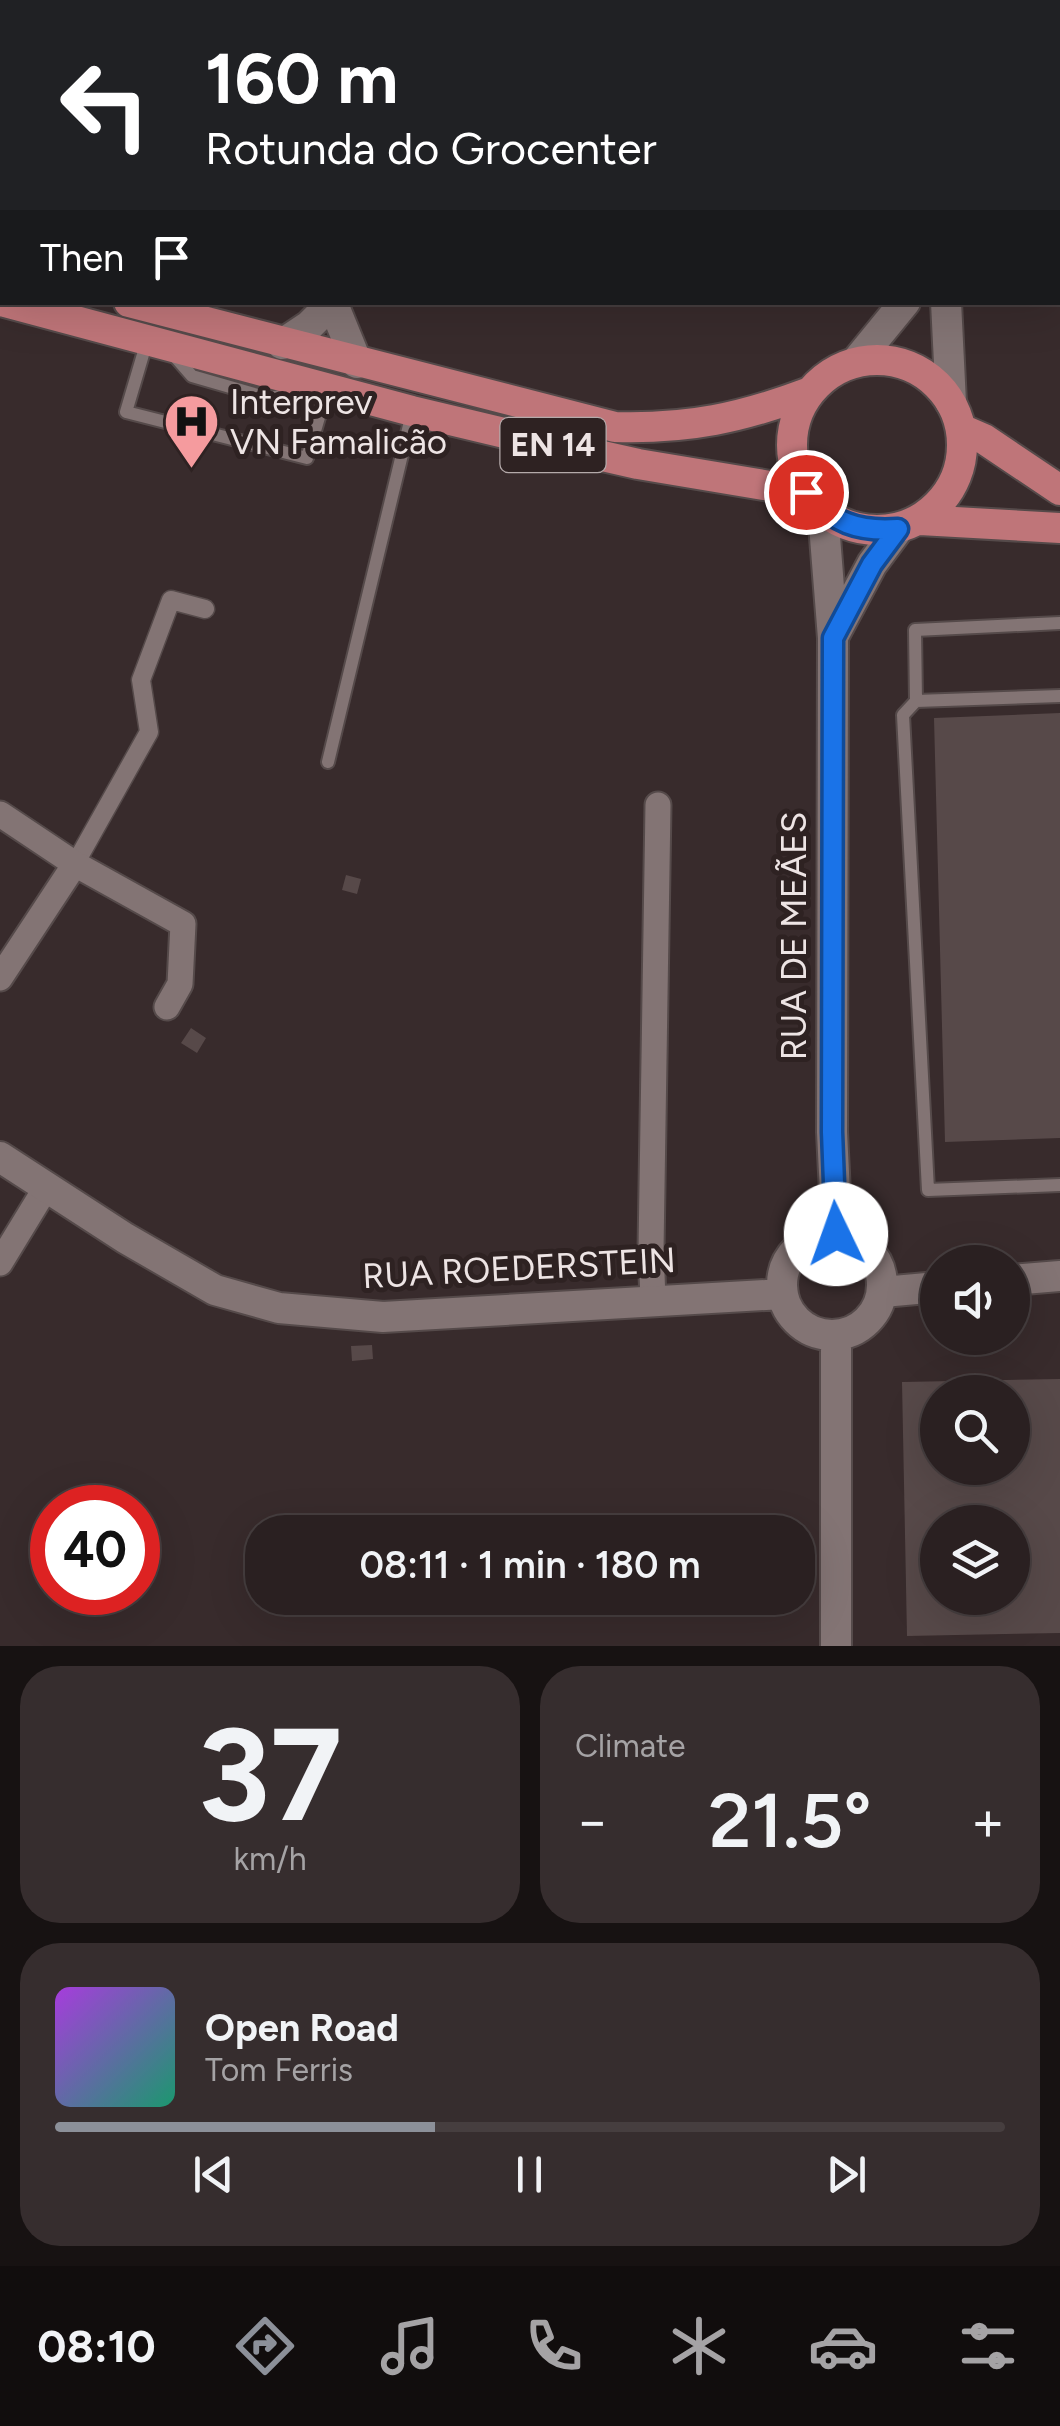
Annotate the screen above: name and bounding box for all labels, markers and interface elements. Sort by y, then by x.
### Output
text: 160 m [205,36,398,121]
icon: left [40,40,170,170]
text: Rotunda do Grocenter [205,121,657,175]
icon: arrive [144,230,199,285]
text: Then [40,235,124,281]
place label: Interprev VN Famalicão [230,381,447,463]
hospital icon: Interprev VN Famalicão [161,392,221,471]
road number: EN 14 [500,418,606,472]
pin [764,450,849,535]
icon: arrive [779,465,834,520]
street label: RUA DE MEÃES [773,812,815,1060]
position arrow [784,1182,888,1286]
street label: RUA ROEDERSTEIN [361,1239,677,1297]
map controls [920,1245,1030,1615]
button: sound [920,1245,1030,1355]
button: search [920,1375,1030,1485]
speed limit sign: 40 [30,1485,160,1615]
button: layers [920,1505,1030,1615]
text: 08:11 · 1 min · 180 m [359,1542,701,1588]
text: 37 [198,1697,342,1853]
text: Climate [575,1727,686,1765]
text: 21.5° [708,1776,872,1866]
text: − [575,1788,609,1854]
text: + [971,1788,1005,1854]
text: km/h [233,1840,307,1878]
text: Open Road [205,2005,399,2051]
text: Tom Ferris [205,2051,353,2089]
icon: previous [186,2147,241,2202]
icon: pause [502,2147,557,2202]
icon: next [819,2147,874,2202]
icon: directions [230,2311,300,2381]
icon: music [375,2311,445,2381]
icon: phone [519,2311,589,2381]
icon: climate [664,2311,734,2381]
icon: car [808,2311,878,2381]
icon: filters [953,2311,1023,2381]
text: 08:10 [37,2319,156,2373]

